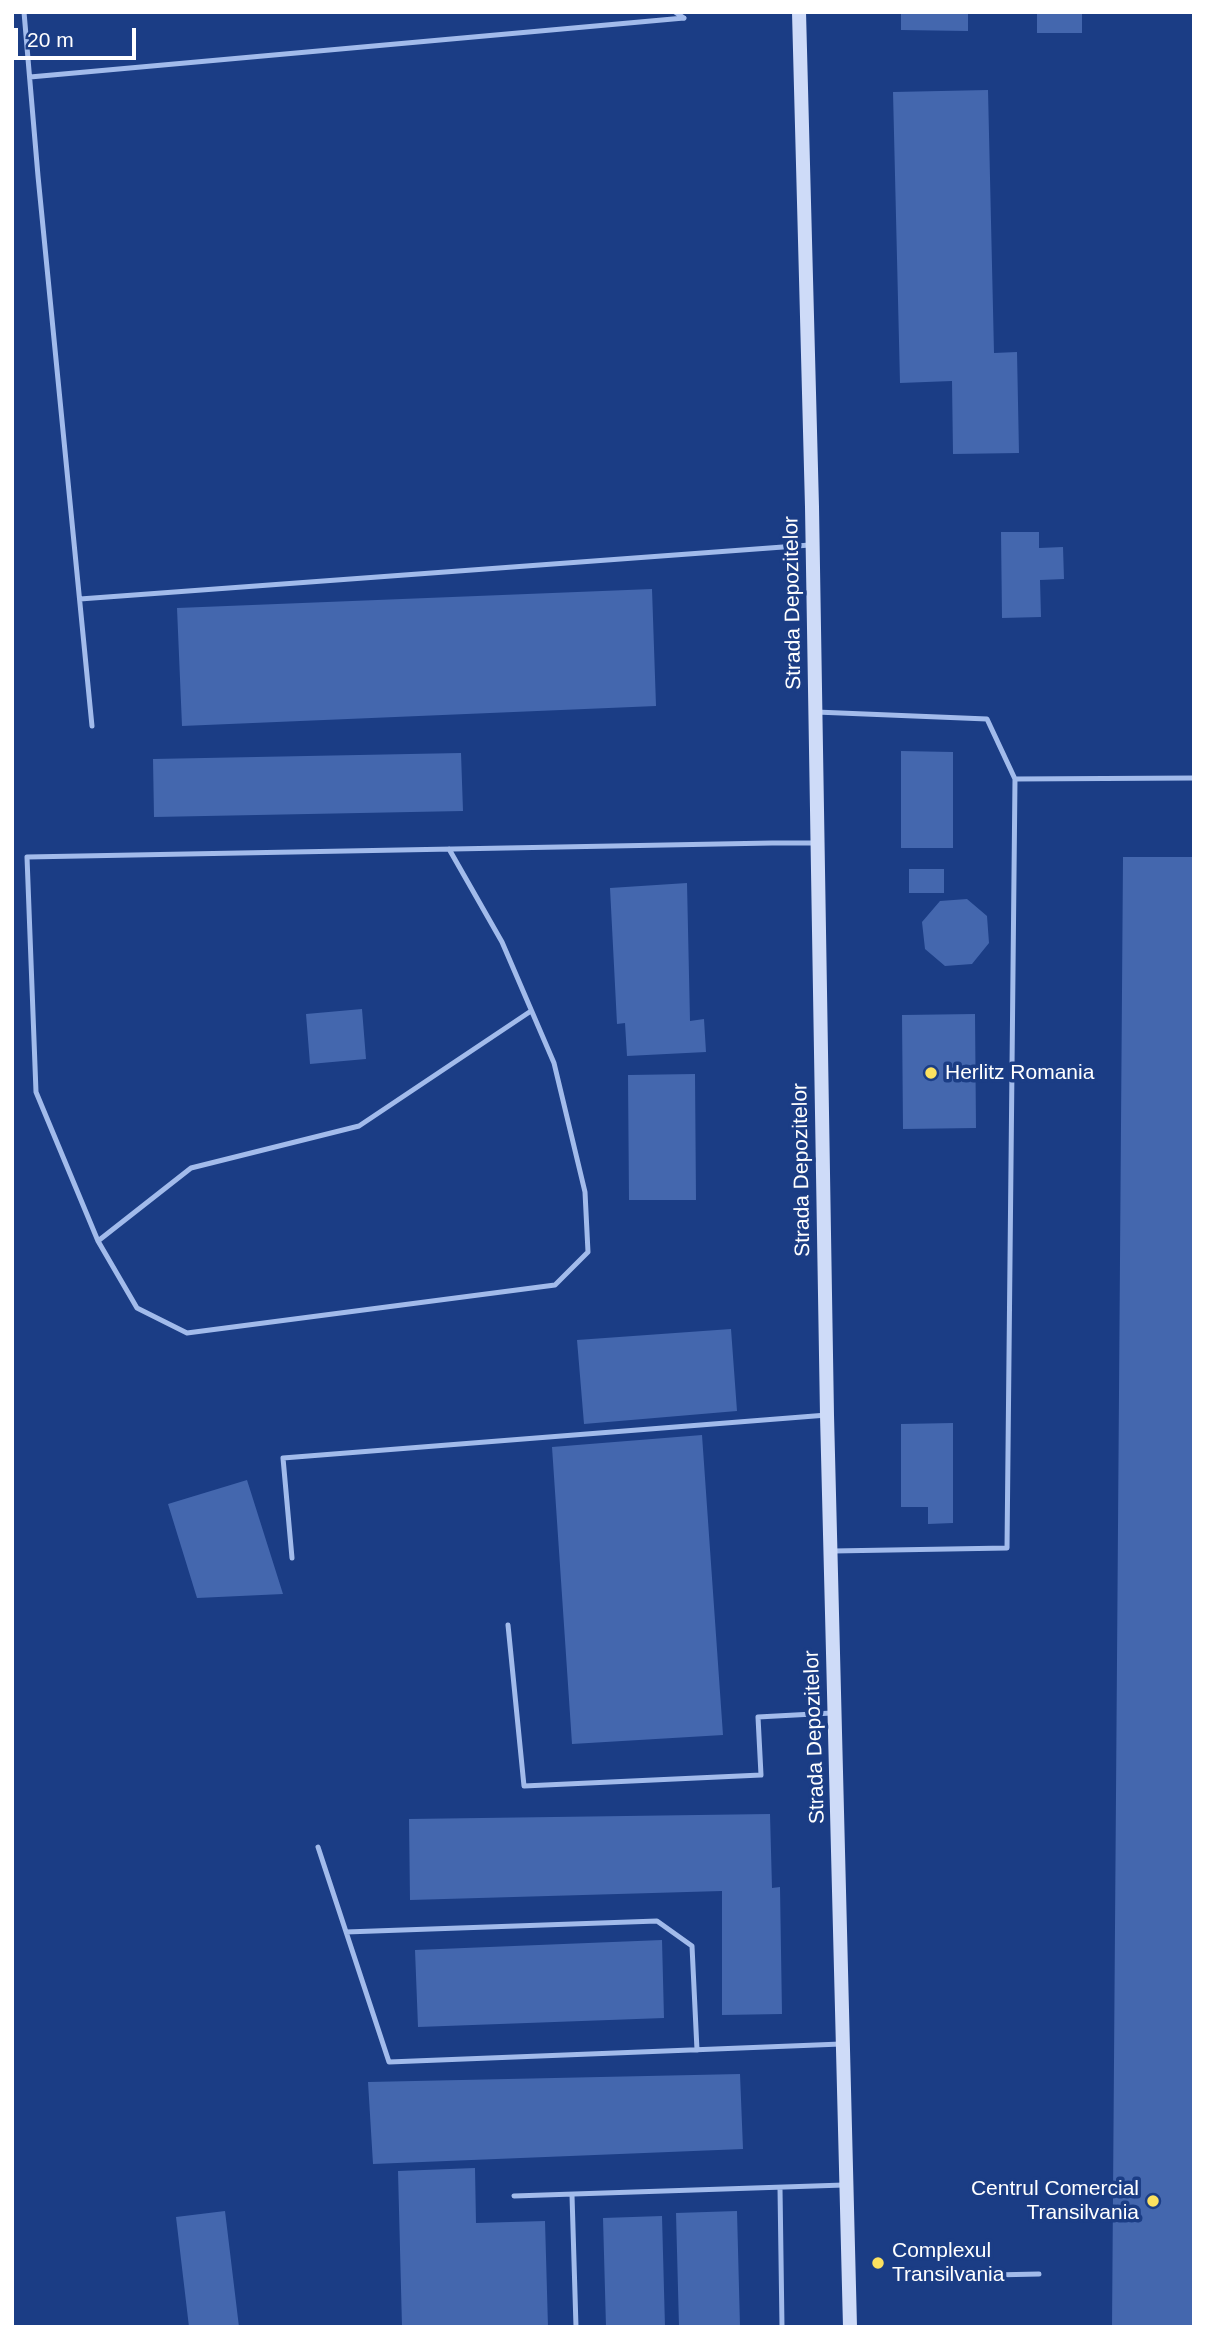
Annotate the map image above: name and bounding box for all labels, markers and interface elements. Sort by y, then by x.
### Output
scale bar [18,14,140,58]
text: 20 m [27,28,74,51]
street label: Strada Depozitelor [779,516,807,690]
place label: Herlitz Romania [945,1060,1094,1086]
marker: Herlitz Romania [923,1065,939,1081]
street label: Strada Depozitelor [788,1083,816,1257]
street label: Strada Depozitelor [799,1650,831,1824]
place label: Centrul Comercial Transilvania [971,2176,1139,2226]
marker: Centrul Comercial Transilvania [1145,2193,1161,2209]
place label: Complexul Transilvania [892,2238,1004,2288]
marker: Complexul Transilvania [870,2255,886,2271]

